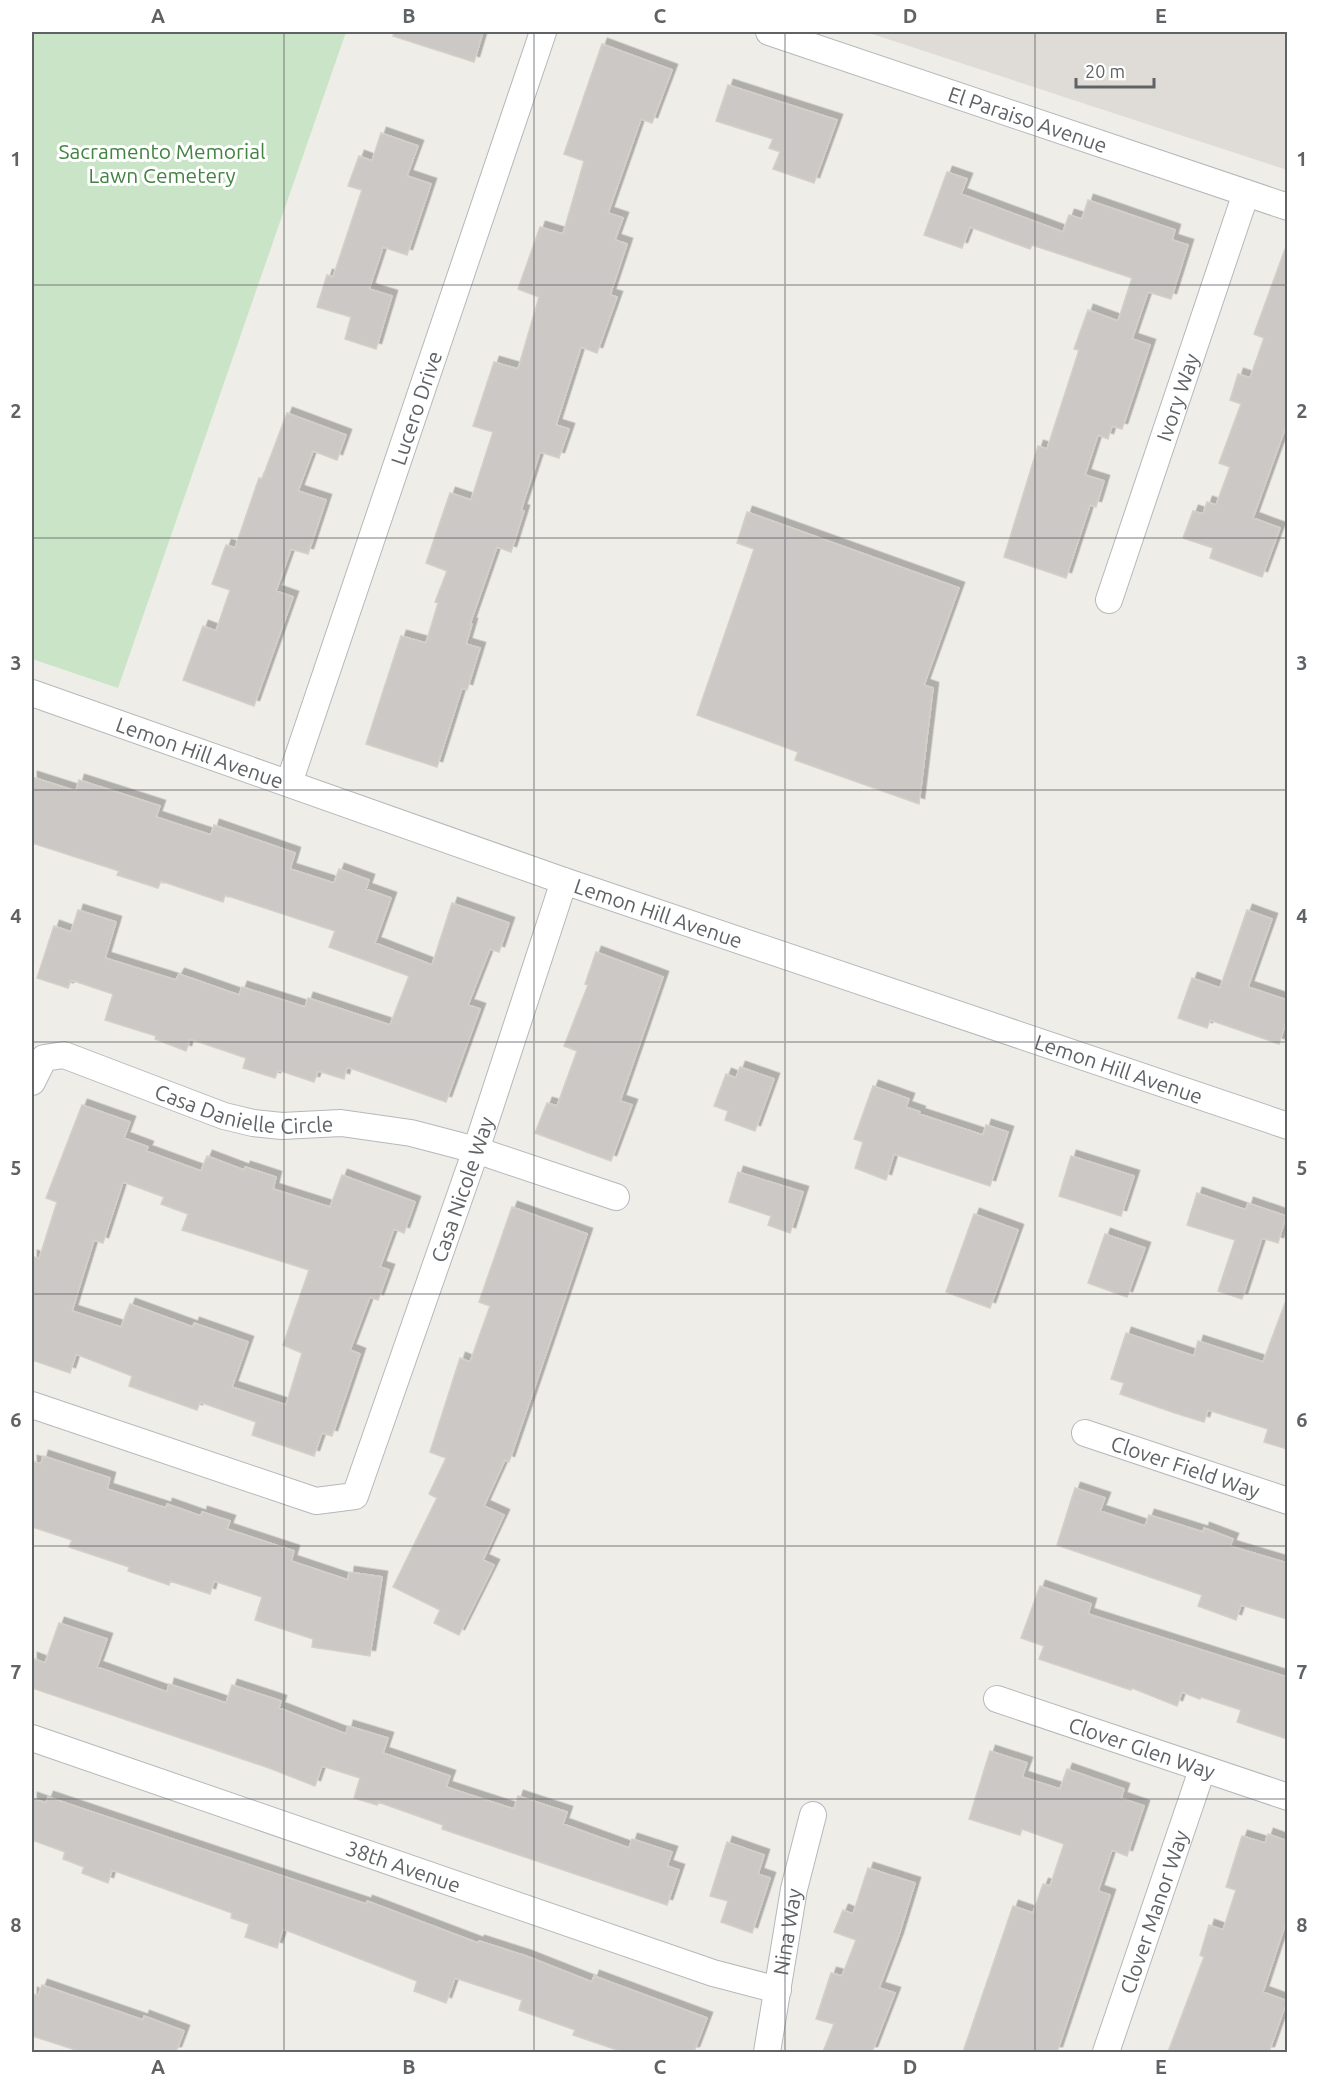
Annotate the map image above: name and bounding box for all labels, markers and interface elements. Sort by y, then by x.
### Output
text: A [151,4,165,27]
text: B [402,4,416,27]
text: C [654,4,667,27]
text: D [903,4,917,27]
text: E [1155,4,1167,27]
scale bar [1076,51,1154,89]
text: 20 m [1085,61,1125,81]
street label: El Paraiso Avenue [945,81,1110,157]
park label: Sacramento Memorial Lawn Cemetery [59,139,265,187]
text: 1 [10,147,22,170]
text: 1 [1296,147,1308,170]
street label: Lucero Drive [385,348,446,468]
street label: Ivory Way [1151,350,1203,444]
text: 2 [10,399,22,422]
text: 2 [1296,399,1308,422]
text: 3 [10,651,22,674]
text: 3 [1296,651,1308,674]
street label: Lemon Hill Avenue [113,712,287,793]
street label: Lemon Hill Avenue [571,873,746,953]
text: 4 [10,904,22,927]
text: 4 [1296,904,1308,927]
street label: Lemon Hill Avenue [1032,1029,1206,1108]
street label: Casa Danielle Circle [152,1079,334,1138]
street label: Casa Nicole Way [426,1113,498,1265]
text: 5 [10,1156,22,1179]
text: 5 [1296,1156,1308,1179]
text: 6 [10,1408,22,1431]
text: 6 [1296,1408,1308,1431]
street label: Clover Field Way [1108,1431,1263,1503]
text: 7 [10,1660,22,1683]
text: 7 [1296,1660,1308,1683]
street label: Clover Glen Way [1066,1712,1218,1784]
street label: Clover Manor Way [1115,1827,1193,1997]
street label: 38th Avenue [343,1835,464,1897]
street label: Nina Way [768,1886,806,1977]
text: 8 [10,1913,22,1936]
text: 8 [1296,1913,1308,1936]
text: A [151,2055,165,2078]
text: B [402,2055,416,2078]
text: C [654,2055,667,2078]
text: D [903,2055,917,2078]
text: E [1155,2055,1167,2078]

